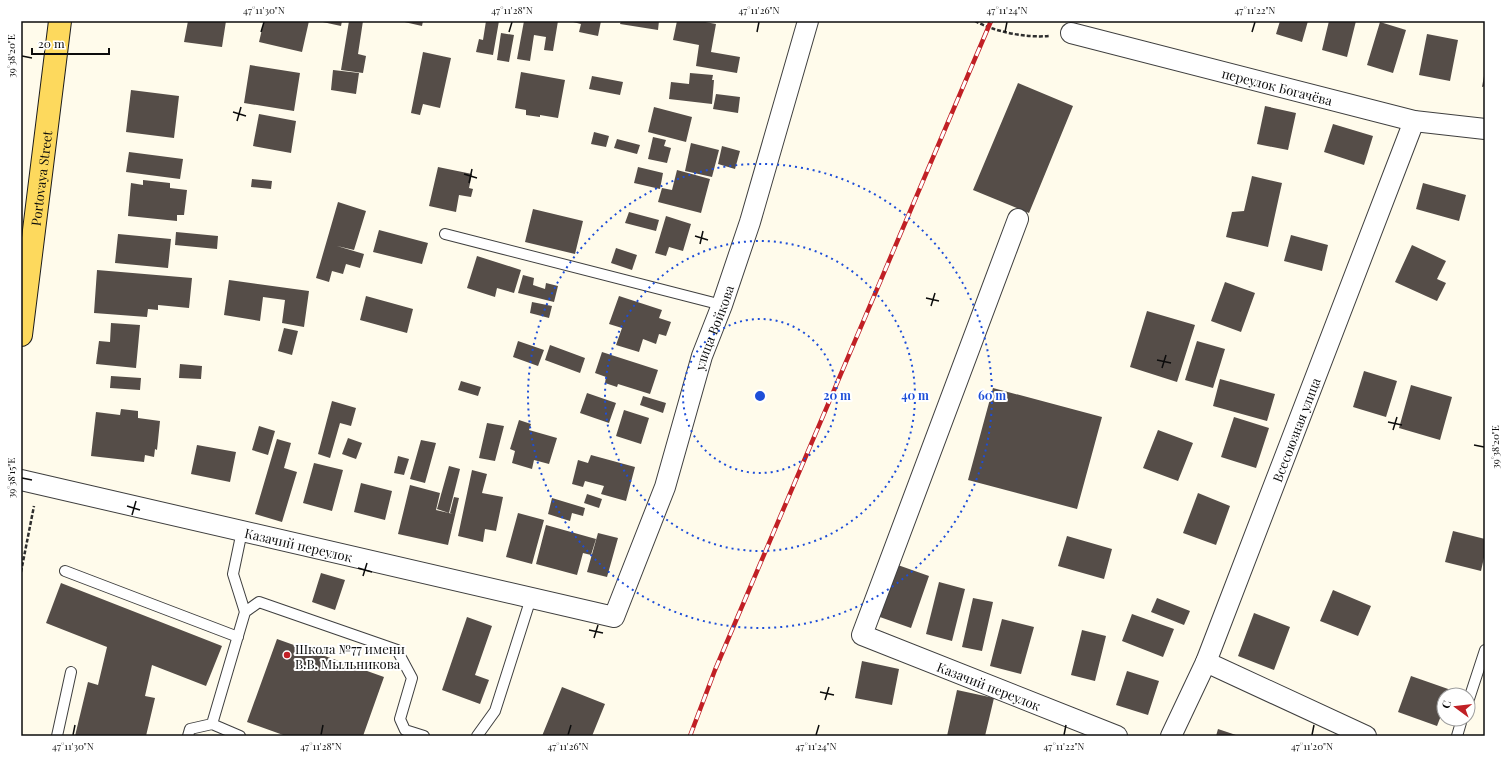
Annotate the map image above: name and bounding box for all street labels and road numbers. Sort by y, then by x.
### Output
street label: переулок Богачёва [1220,64,1335,108]
street label: Portovaya Street [26,129,55,227]
street label: улица Войкова [690,282,737,373]
street label: Всесоюзная улица [1268,374,1323,484]
street label: Казачий переулок [243,523,355,565]
street label: Казачий переулок [935,657,1044,714]

